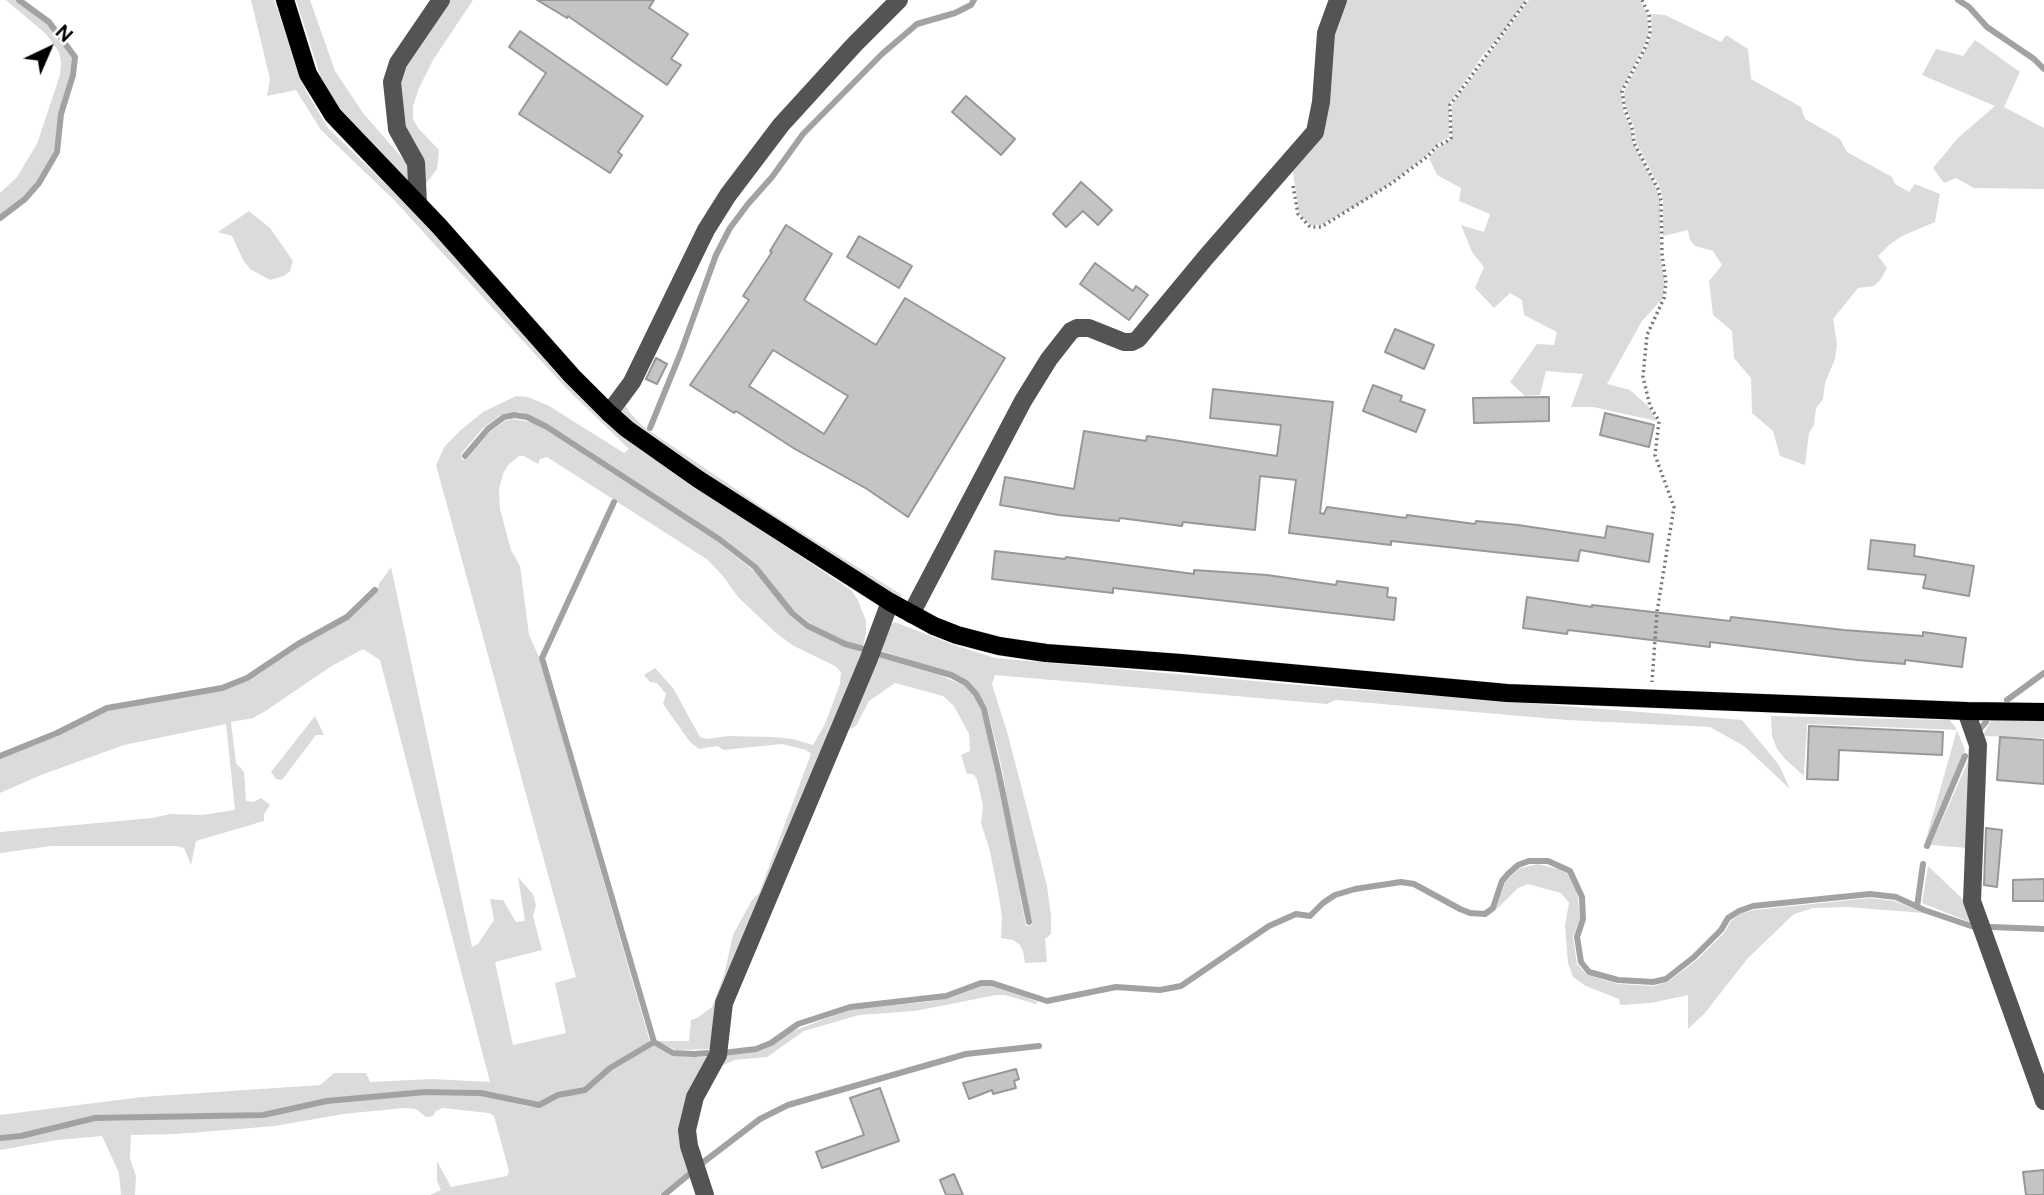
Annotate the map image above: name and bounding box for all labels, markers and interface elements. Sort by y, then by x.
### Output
north arrow [14,14,84,84]
text: N [51,20,77,47]

